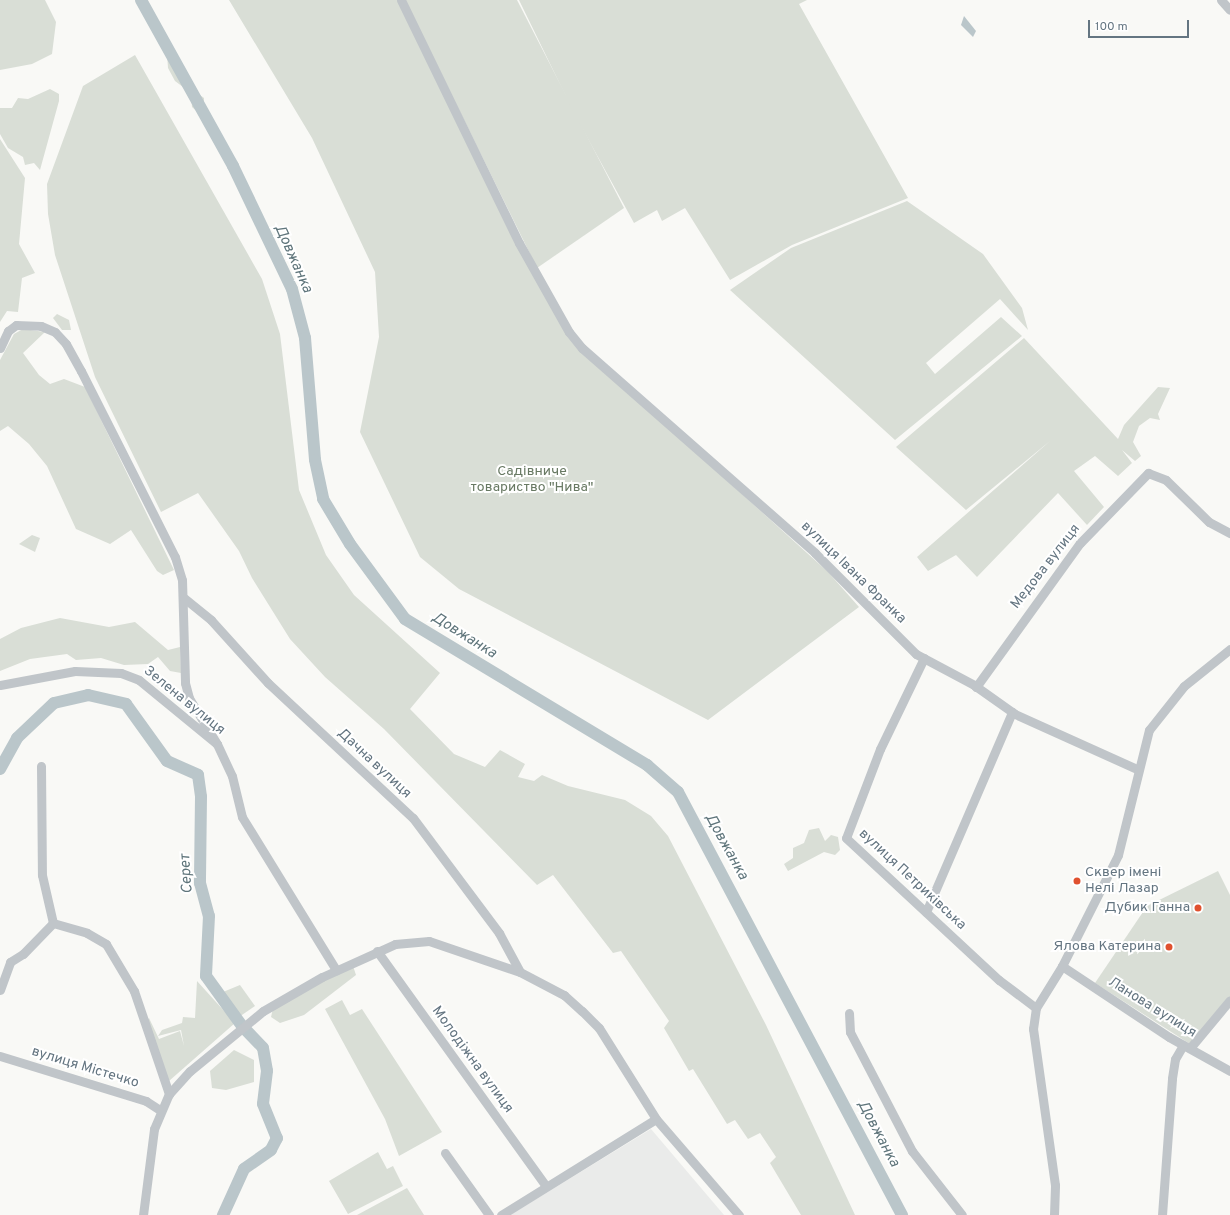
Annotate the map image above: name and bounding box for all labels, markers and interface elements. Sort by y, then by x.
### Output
scale bar [1090,12,1191,38]
text: 100 m [1095,19,1128,35]
water label: Довжанка [270,222,316,296]
park label: Садівниче товариство "Нива" [470,464,594,496]
street label: вулиця Івана Франка [797,518,909,628]
street label: Медова вулиця [1008,521,1084,613]
water label: Довжанка [428,609,500,663]
street label: Зелена вулиця [140,663,228,739]
street label: Дачна вулиця [334,726,414,802]
water label: Довжанка [700,811,752,883]
street label: вулиця Петриківська [855,826,969,934]
water label: Серет [177,854,197,894]
place label: Сквер імені Нелі Лазар [1085,865,1161,898]
marker: Сквер імені Нелі Лазар [1072,876,1082,886]
place label: Дубик Ганна [1104,900,1190,916]
marker: Дубик Ганна [1193,903,1203,913]
place label: Ялова Катерина [1053,939,1161,955]
marker: Ялова Катерина [1164,942,1174,952]
street label: Ланова вулиця [1105,974,1199,1042]
street label: Молодіжна вулиця [428,1003,516,1117]
street label: вулиця Містечко [29,1044,141,1092]
water label: Довжанка [853,1098,903,1170]

